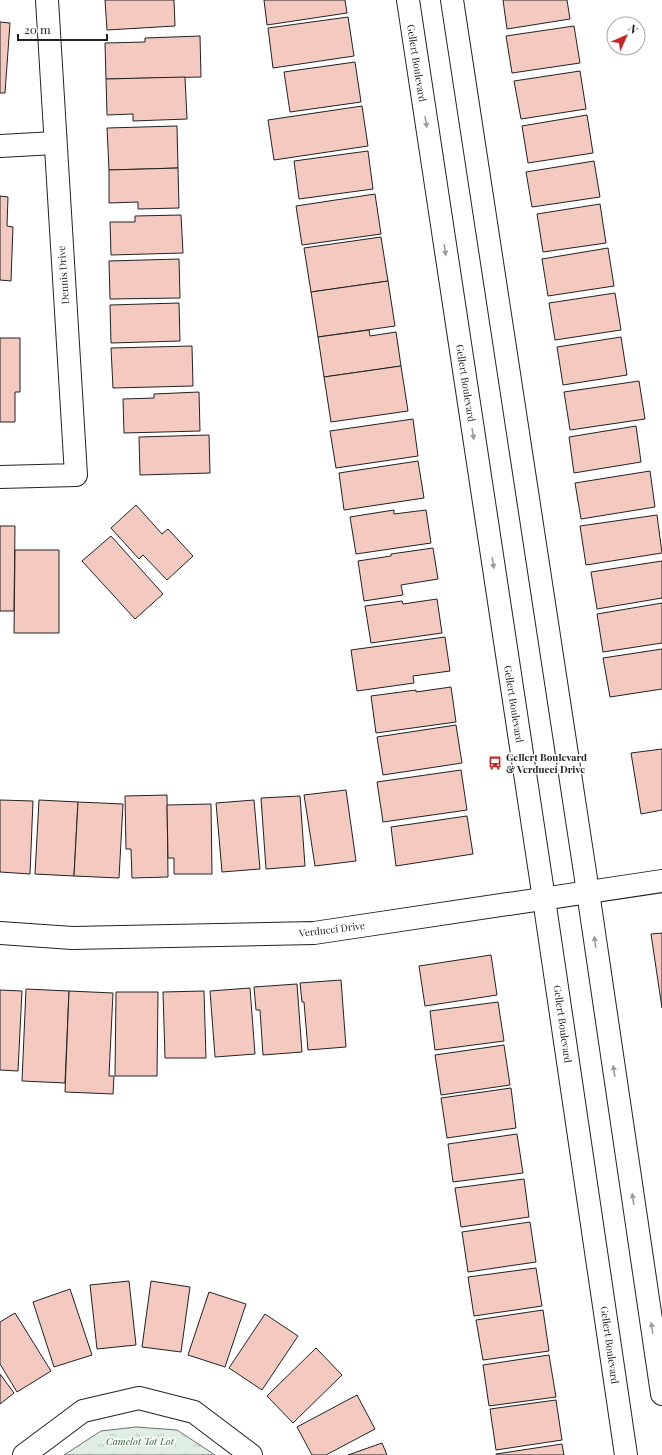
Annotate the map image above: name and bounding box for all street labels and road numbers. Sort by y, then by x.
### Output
street label: Gellert Boulevard [404,23,430,103]
street label: Dennis Drive [54,245,72,305]
street label: Gellert Boulevard [453,343,479,423]
street label: Gellert Boulevard [501,664,527,744]
street label: Verducci Drive [297,918,366,940]
street label: Gellert Boulevard [551,984,575,1064]
street label: Gellert Boulevard [598,1305,622,1385]

